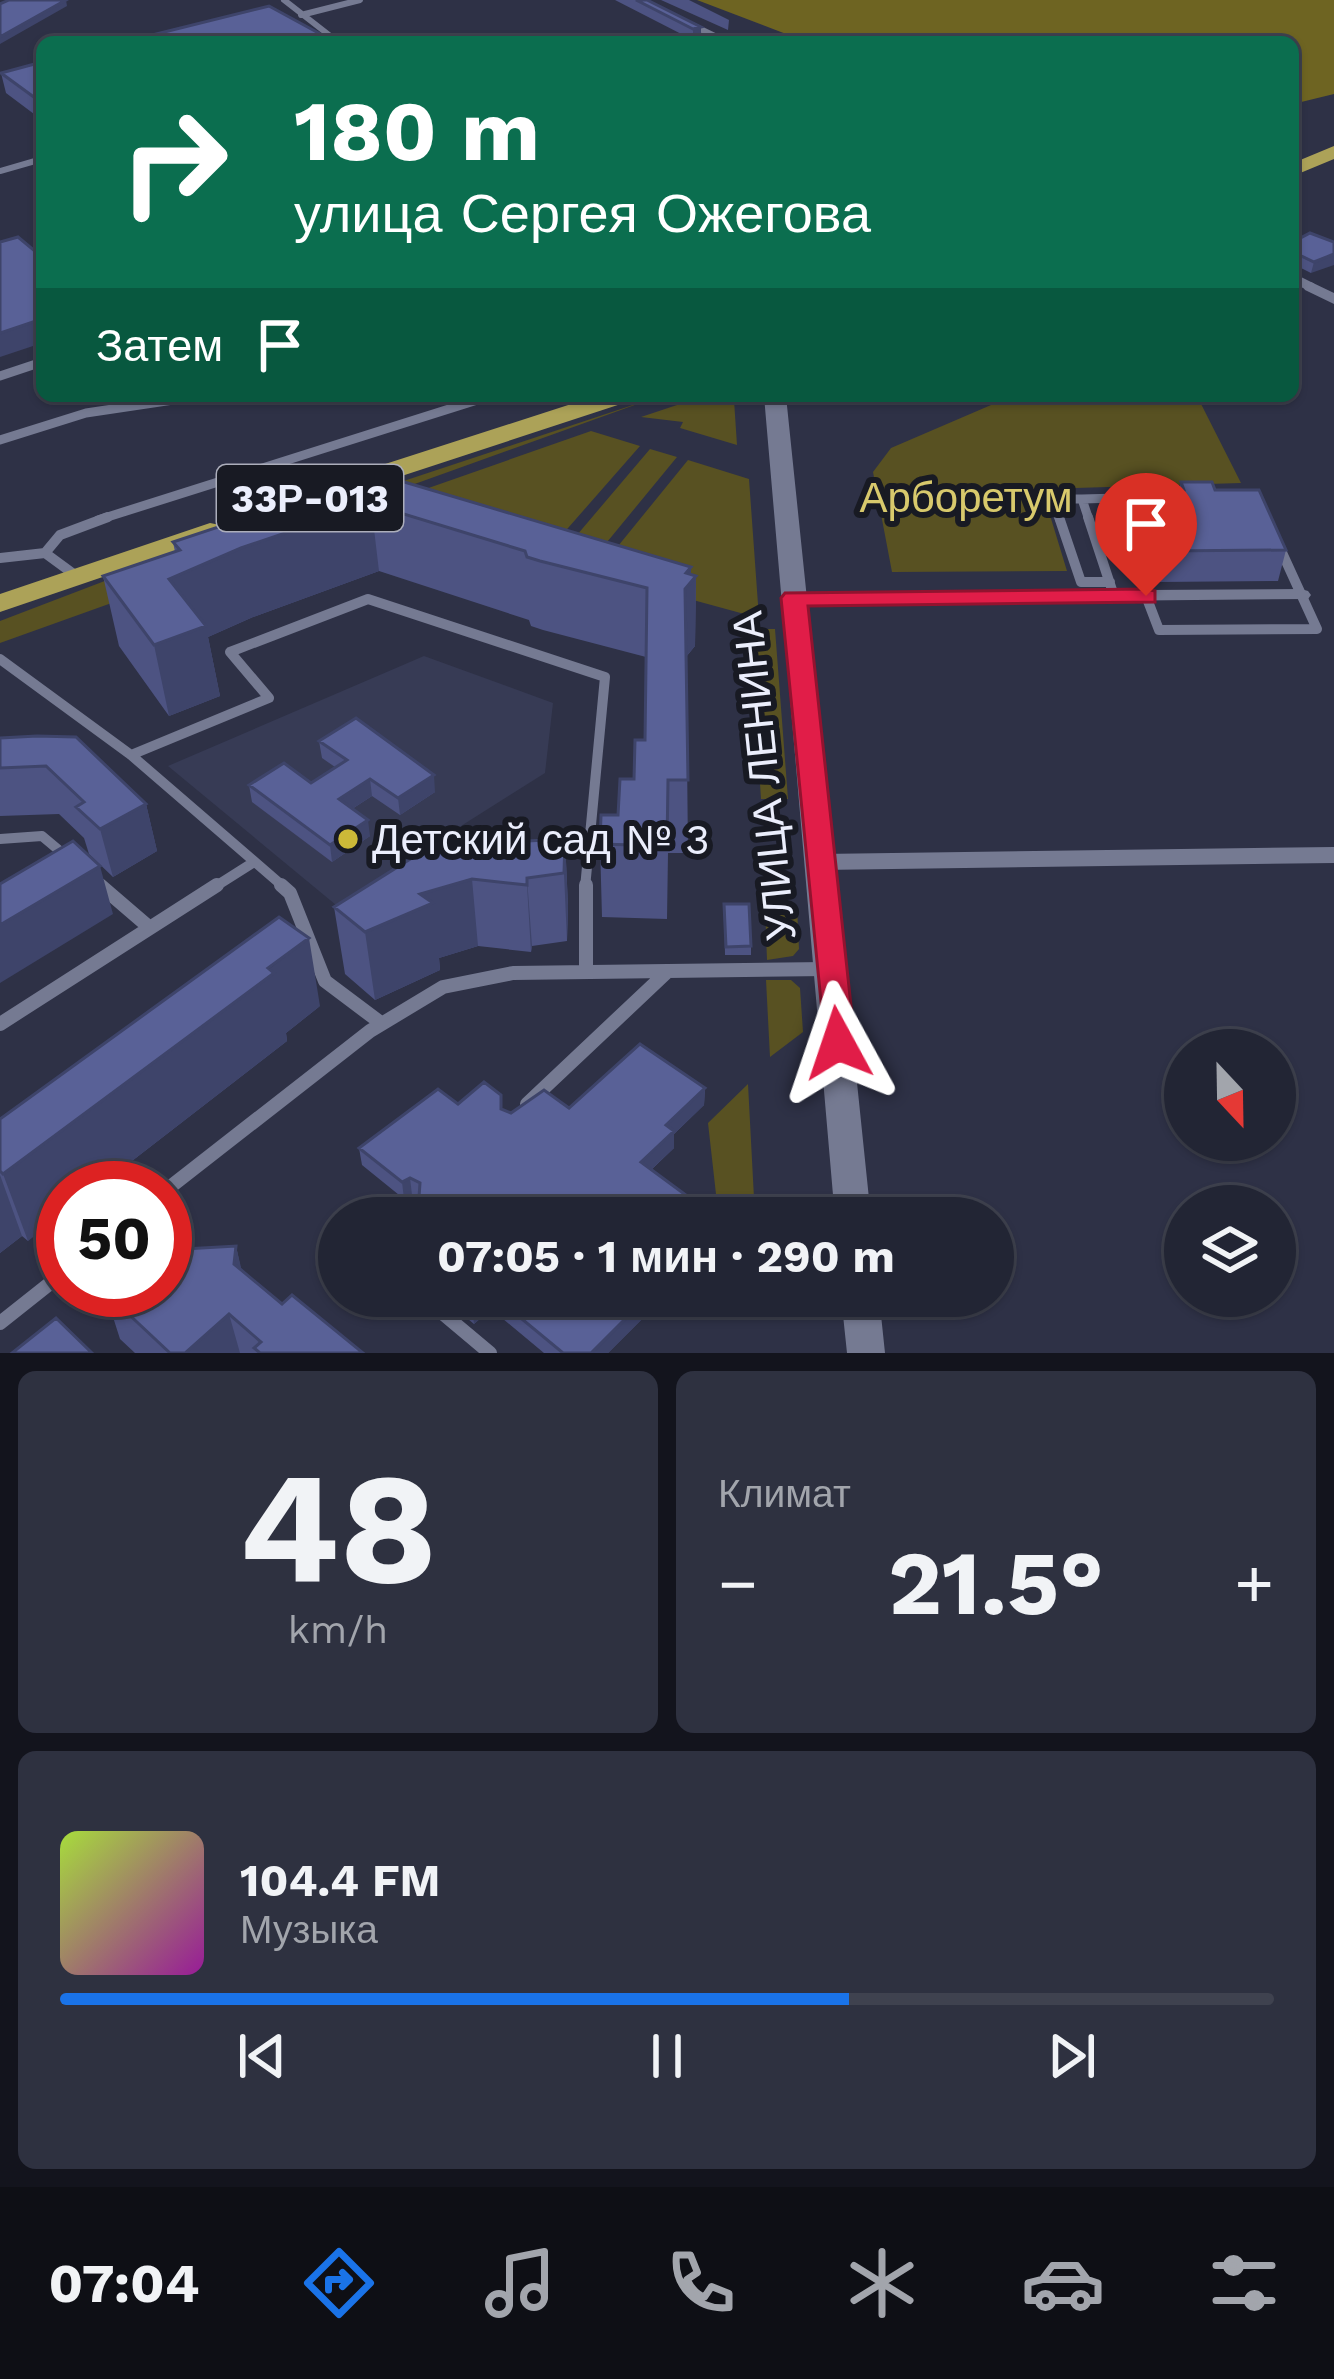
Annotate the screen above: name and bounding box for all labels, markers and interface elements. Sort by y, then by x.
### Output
text: 180 m [294,82,540,180]
icon: right [96,84,252,240]
text: улица Сергея Ожегова [294,182,871,245]
icon: arrive [247,312,313,378]
text: Затем [96,319,223,372]
road number: 33Р-013 [217,465,403,531]
park label: Арборетум [859,473,1073,522]
pin [1095,473,1197,596]
icon: arrive [1113,491,1179,557]
street label: УЛИЦА ЛЕНИНА [722,609,806,943]
place label: Детский сад № 3 [372,815,710,864]
marker: Детский сад № 3 [335,826,361,852]
position arrow [775,980,901,1106]
north arrow [1164,1029,1296,1161]
map controls [1164,1029,1296,1317]
speed limit sign: 50 [36,1161,192,1317]
button: layers [1164,1185,1296,1317]
text: 07:05 · 1 мин · 290 m [437,1230,895,1283]
text: 48 [239,1437,437,1620]
text: Климат [718,1471,851,1516]
text: 21.5° [888,1530,1104,1636]
text: − [718,1545,758,1622]
text: + [1234,1545,1274,1622]
text: km/h [288,1607,388,1652]
text: 104.4 FM [240,1854,441,1907]
text: Музыка [240,1907,378,1952]
icon: previous [229,2023,295,2089]
icon: pause [634,2023,700,2089]
icon: next [1039,2023,1105,2089]
icon: directions [297,2241,381,2325]
icon: music [478,2241,562,2325]
icon: phone [659,2241,743,2325]
icon: climate [840,2241,924,2325]
icon: car [1021,2241,1105,2325]
icon: filters [1202,2241,1286,2325]
text: 07:04 [48,2252,200,2315]

